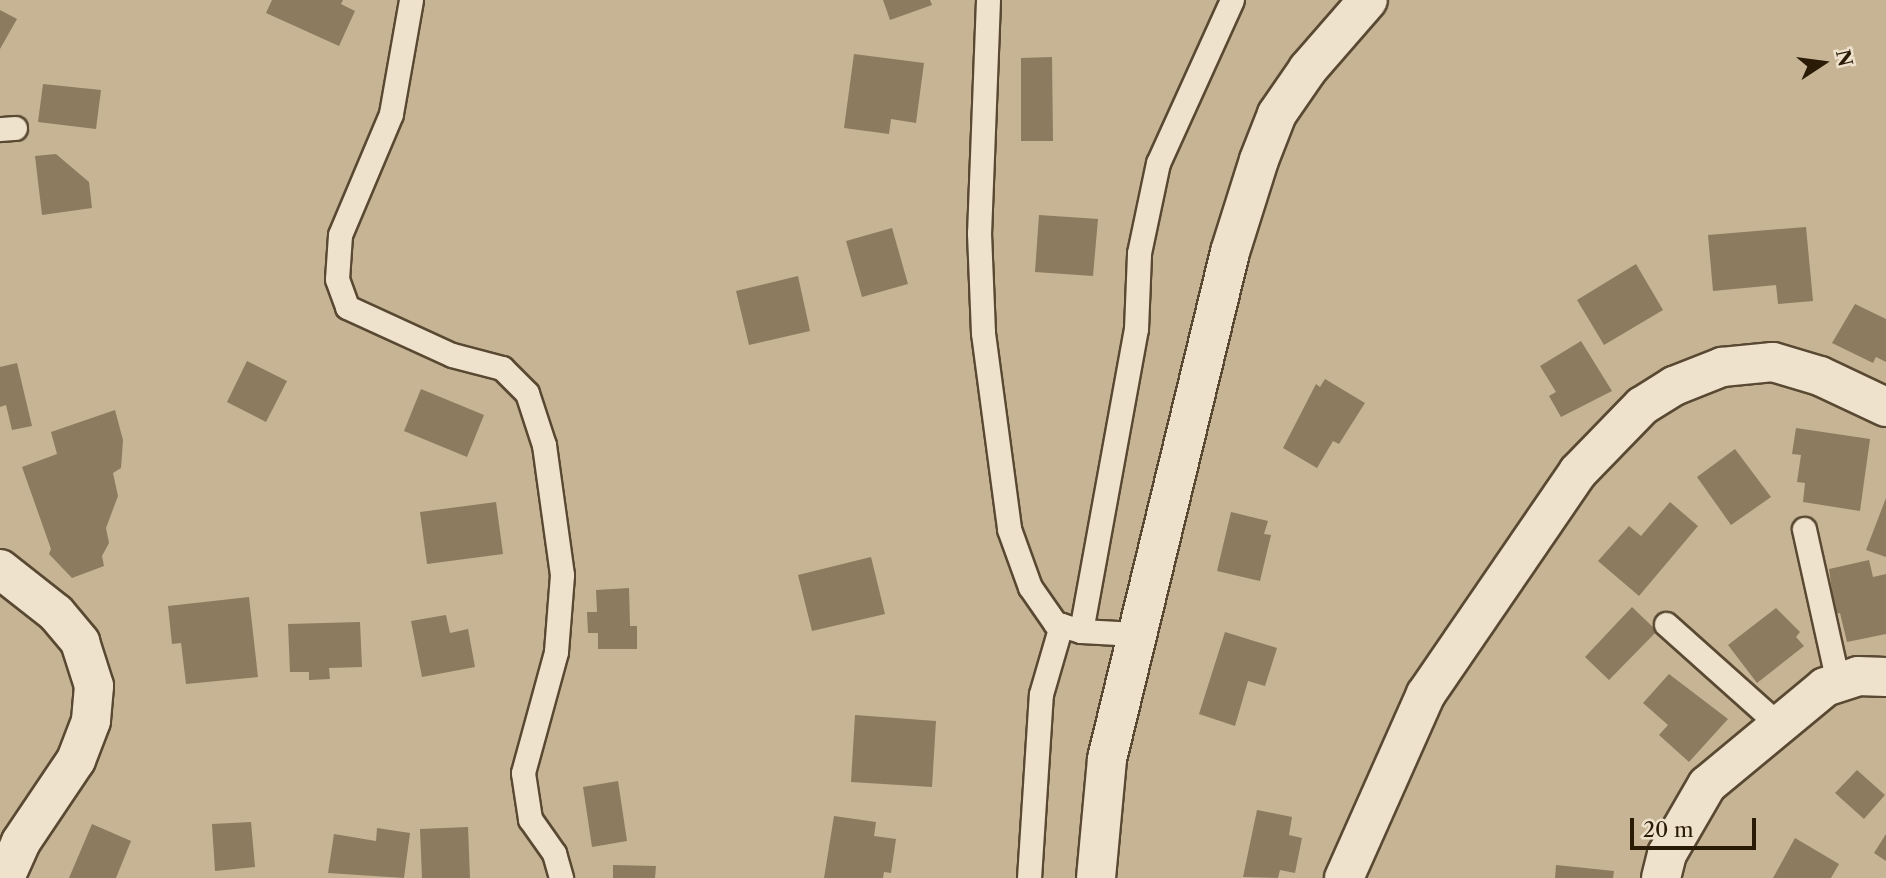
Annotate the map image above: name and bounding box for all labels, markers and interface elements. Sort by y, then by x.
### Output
north arrow [1788,28,1858,98]
text: N [1831,48,1857,69]
scale bar [1634,804,1760,848]
text: 20 m [1643,817,1694,842]

